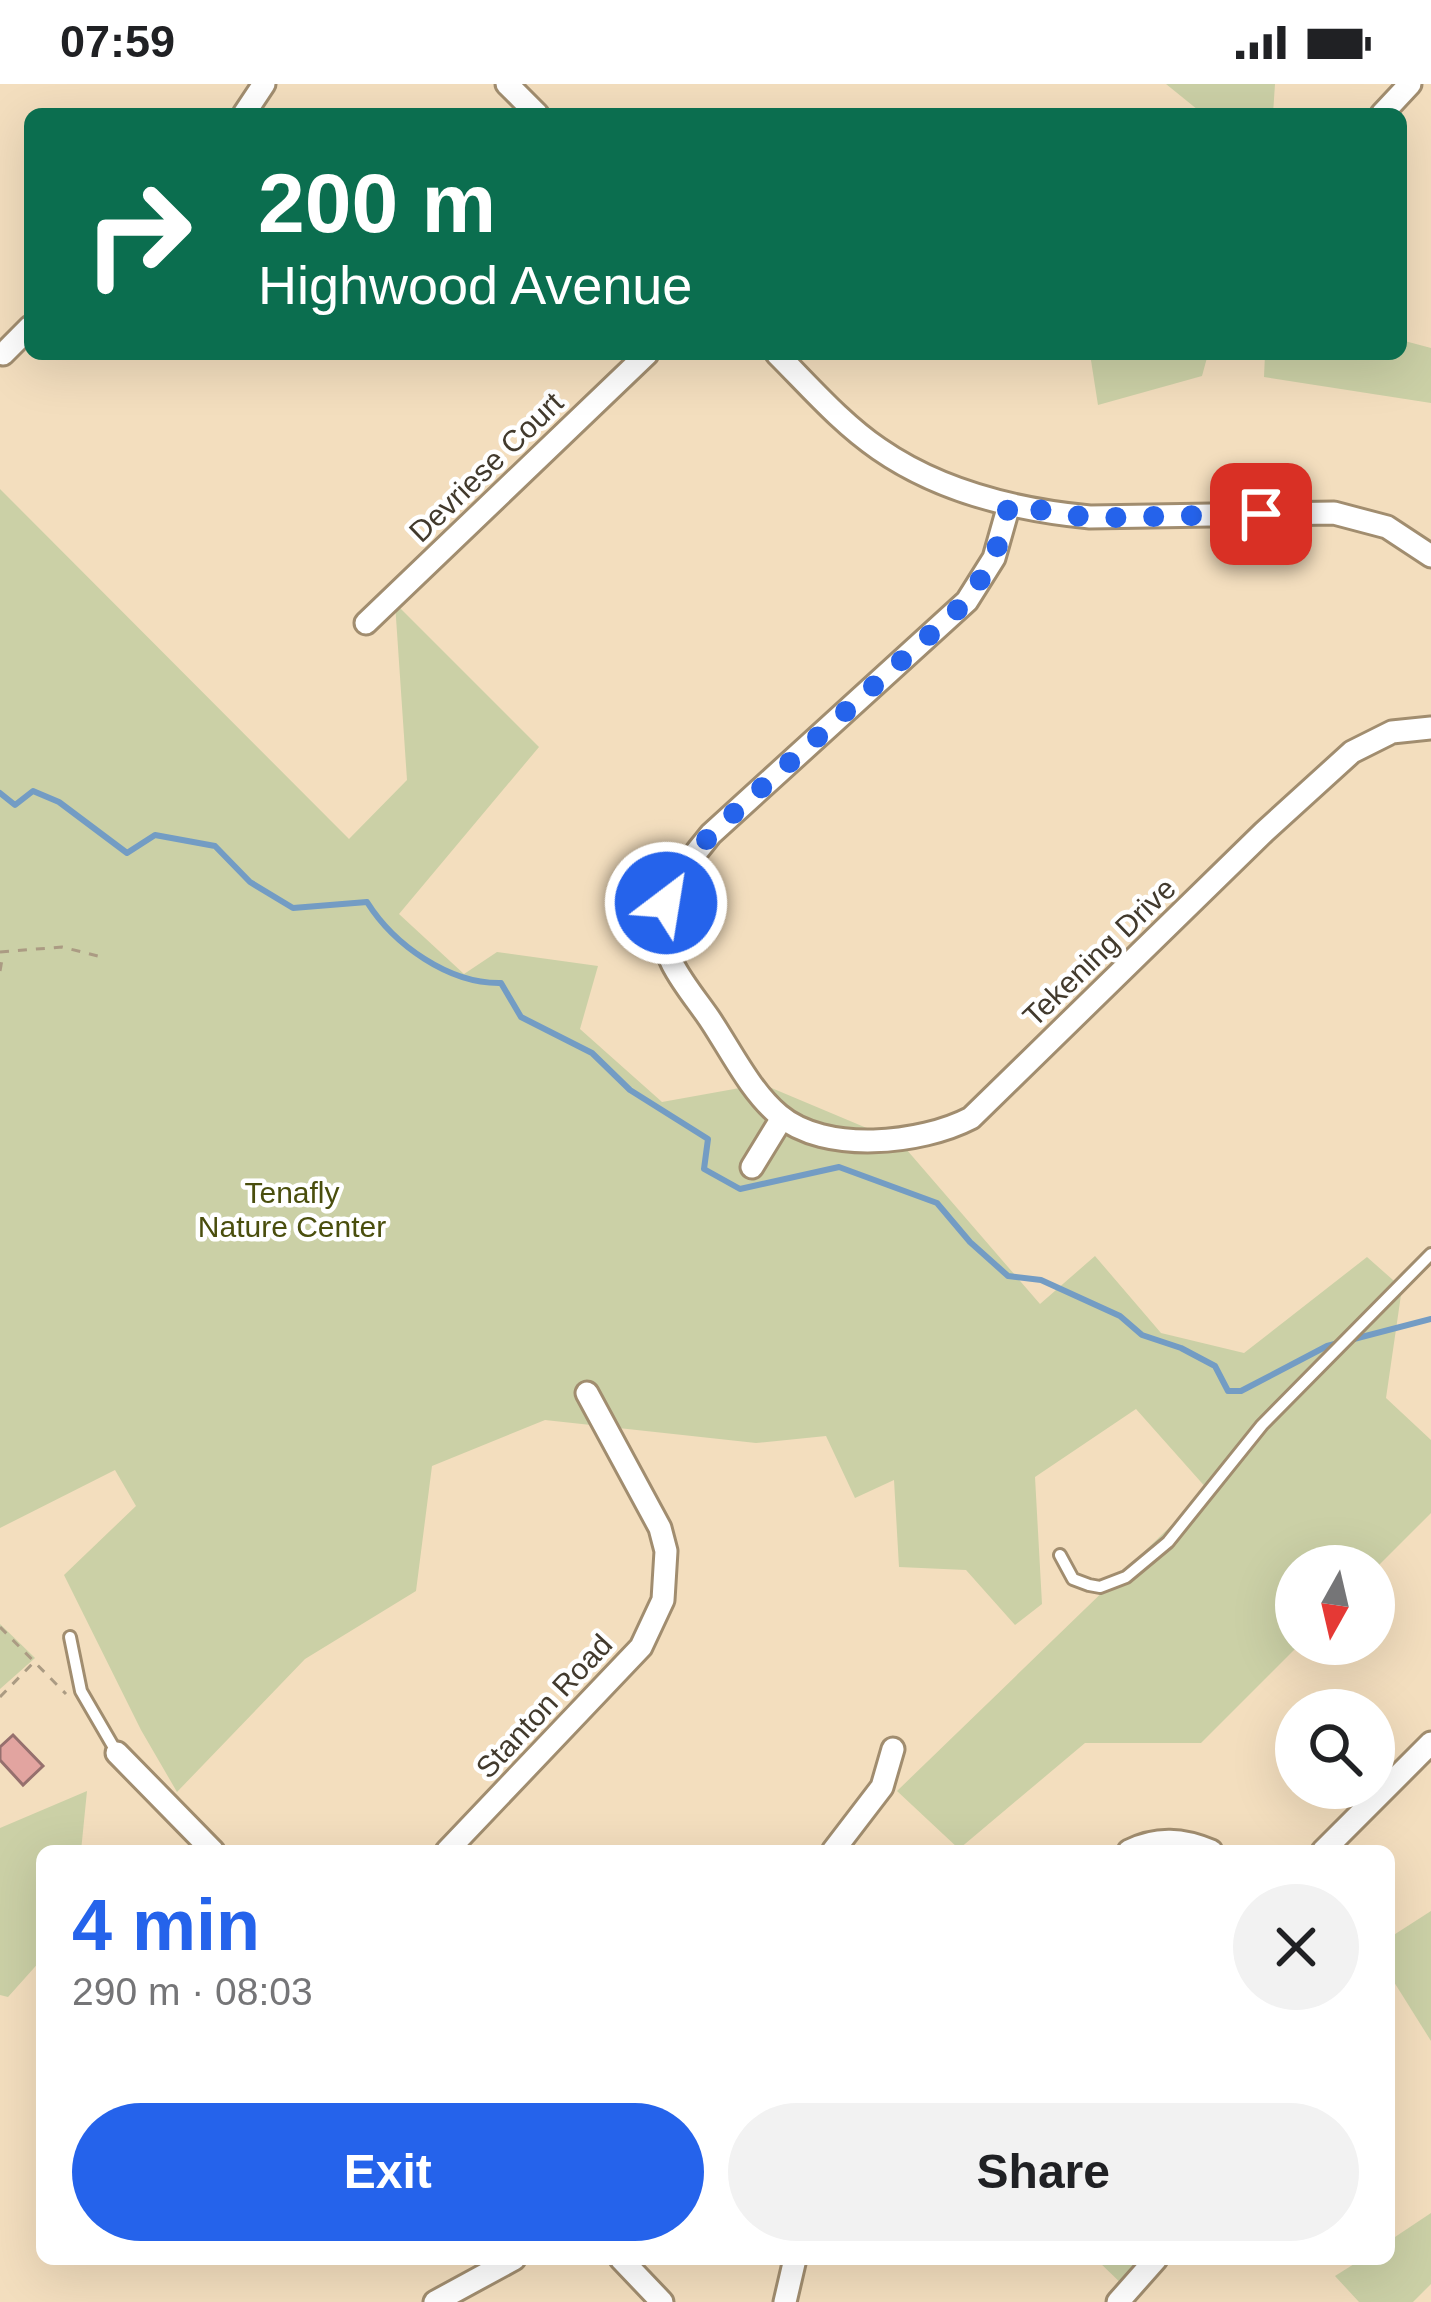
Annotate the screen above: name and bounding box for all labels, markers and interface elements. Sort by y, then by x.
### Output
text: 07:59 [60,16,175,67]
icon: right [60,156,216,312]
text: 200 m [258,156,496,250]
text: Highwood Avenue [258,255,692,315]
street label: Devriese Court [403,385,570,548]
pin [1210,463,1312,565]
icon: arrive [1228,481,1294,547]
position arrow [603,840,729,966]
street label: Tekening Drive [1016,871,1182,1033]
park label: Tenafly Nature Center [198,1176,386,1243]
north arrow [1275,1545,1395,1665]
map controls [1275,1545,1395,1809]
street label: Stanton Road [469,1628,619,1784]
button: search [1275,1689,1395,1809]
button: close [1233,1884,1359,2010]
text: 4 min [72,1885,260,1965]
text: 290 m · 08:03 [72,1970,313,2013]
button: Exit [72,2103,704,2241]
button: Share [728,2103,1359,2241]

